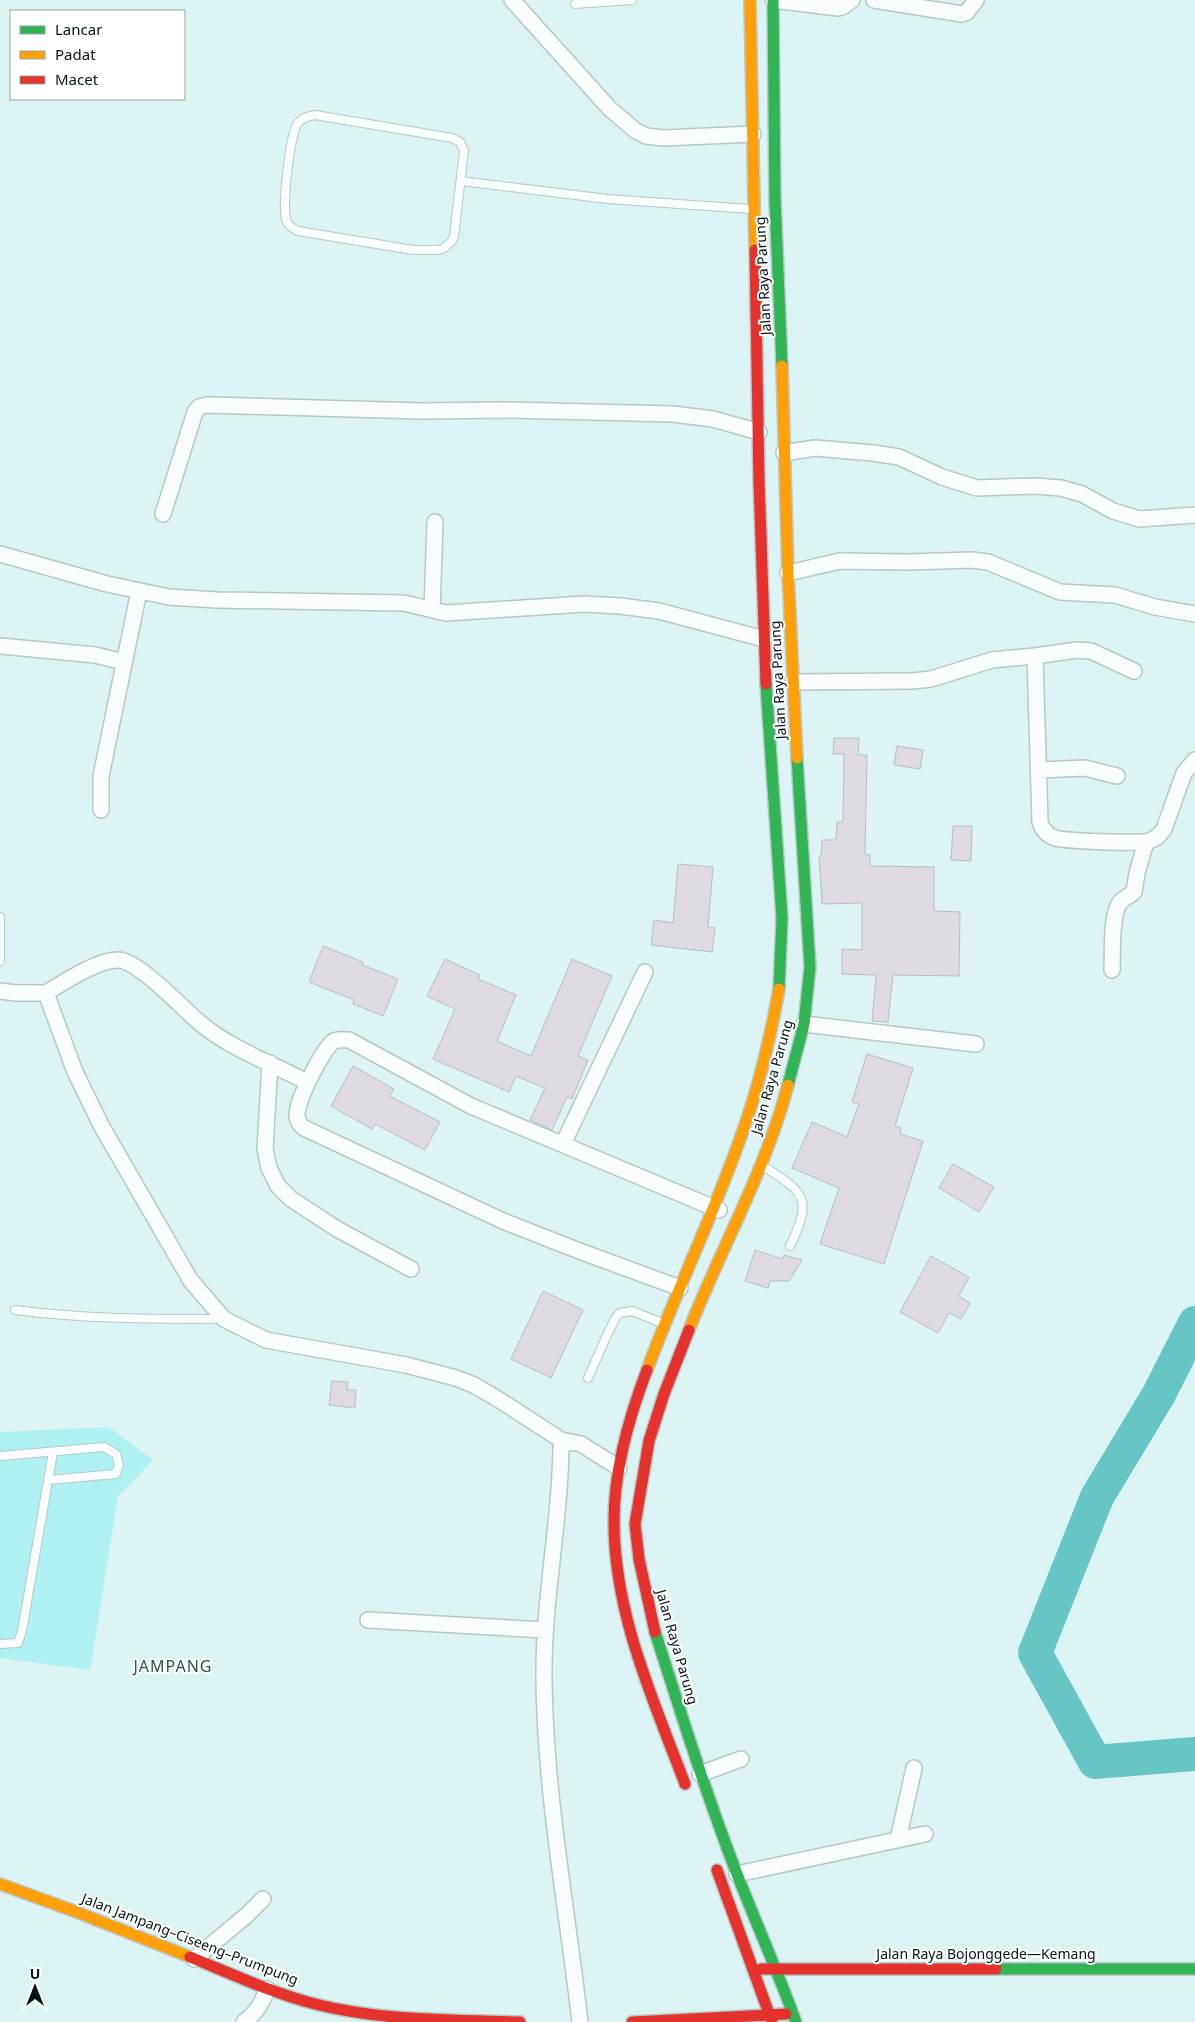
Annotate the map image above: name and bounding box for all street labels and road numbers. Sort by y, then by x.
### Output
street label: Jalan Raya Parung [750,216,775,338]
street label: Jalan Raya Parung [765,620,790,742]
street label: Jalan Raya Parung [745,1017,797,1138]
street label: Jalan Raya Parung [651,1585,703,1707]
street label: Jalan Jampang–Ciseeng–Prumpung [77,1888,301,1989]
street label: Jalan Raya Bojonggede—Kemang [874,1944,1096,1963]

